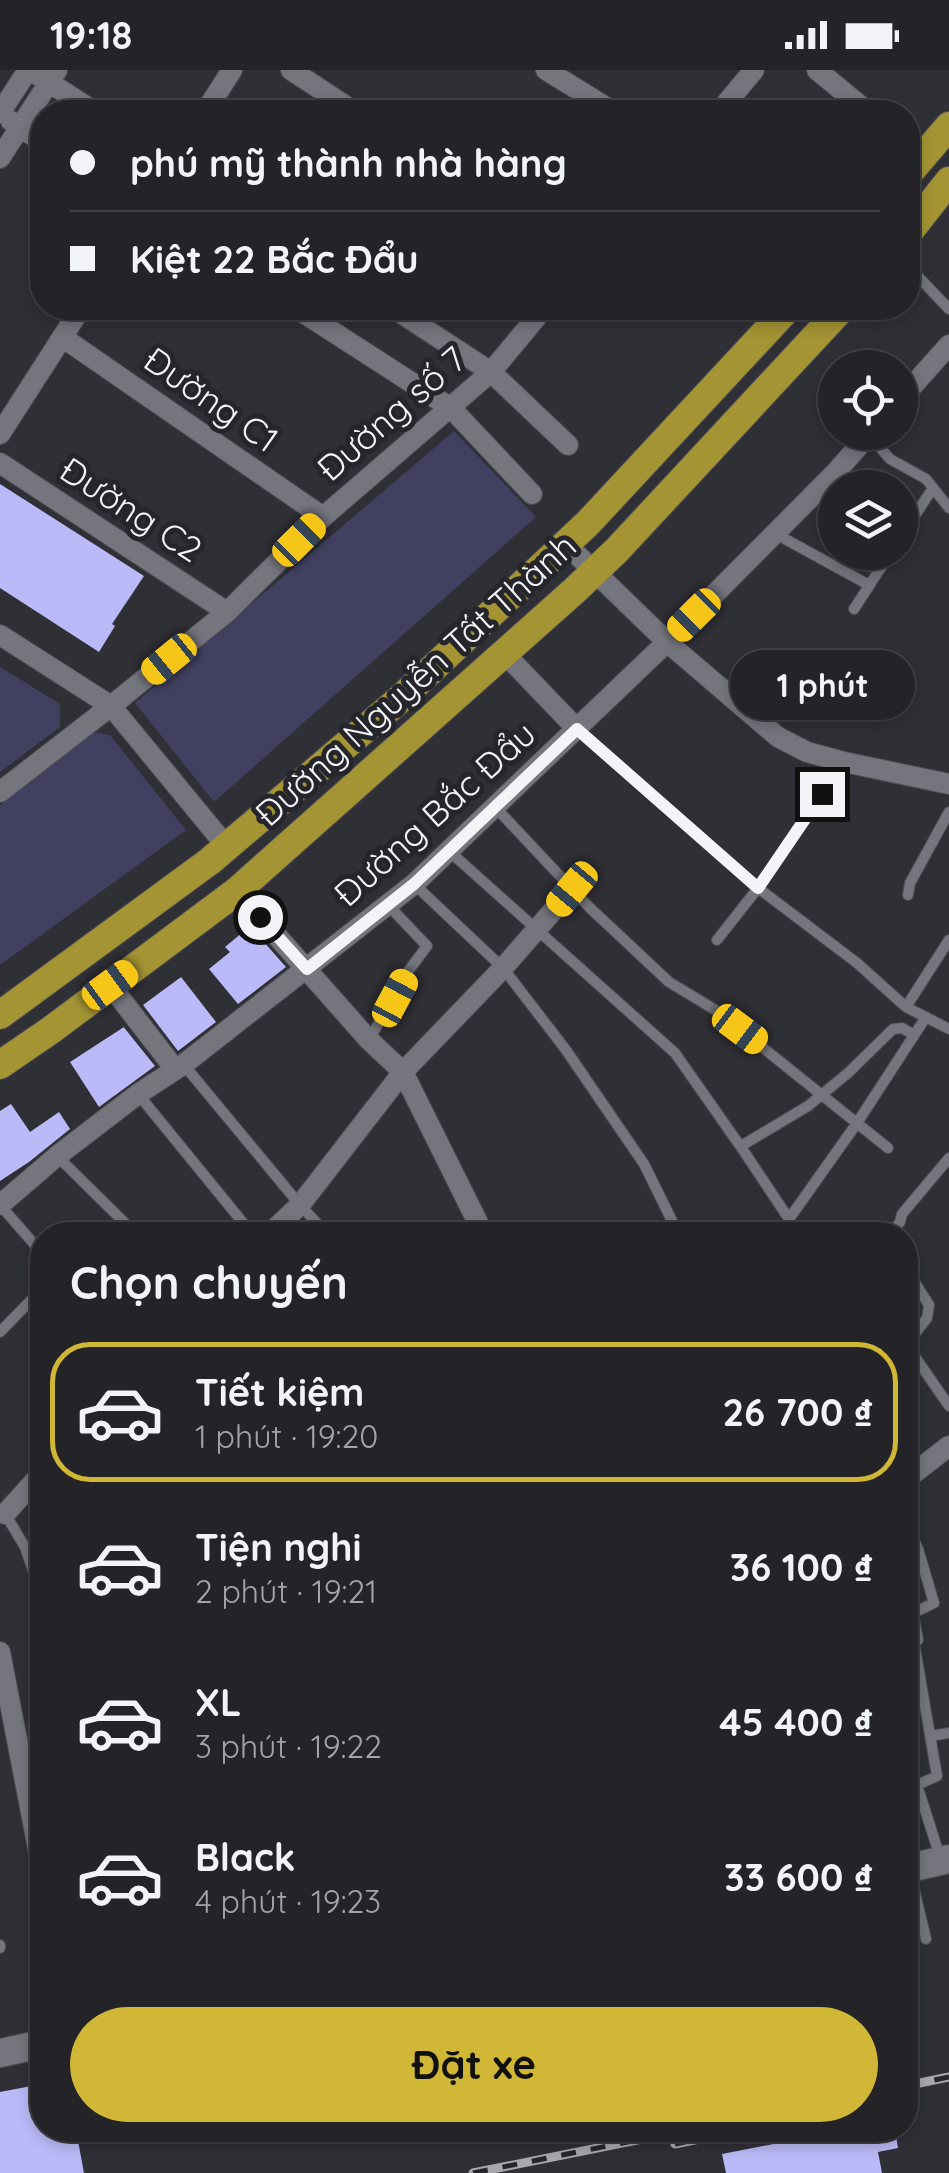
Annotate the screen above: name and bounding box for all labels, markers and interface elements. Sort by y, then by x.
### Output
text: 19:18 [50,11,132,59]
text: phú mỹ thành nhà hàng [130,139,567,187]
text: Kiệt 22 Bắc Đẩu [130,235,418,283]
street label: Đường C1 [136,337,287,461]
street label: Đường số 7 [308,337,475,490]
map controls [818,350,918,570]
button: locate [818,350,918,450]
street label: Đường C2 [52,447,211,571]
button: layers [818,470,918,570]
car [267,508,331,572]
street label: Đường Nguyễn Tất Thành [246,523,585,835]
car [662,583,726,647]
car [136,628,202,690]
callout: 1 phút [730,649,914,719]
text: 1 phút [776,665,869,705]
street label: Đường Bắc Đẩu [325,711,544,915]
route end [800,772,845,817]
car [541,856,603,922]
route start [238,895,283,940]
car [77,955,143,1015]
car [368,964,422,1032]
car [707,999,773,1059]
text: Chọn chuyến [70,1254,348,1310]
icon: car [75,1367,165,1457]
text: Tiết kiệm [195,1368,364,1416]
text: 26 700 ₫ [722,1388,873,1436]
text: 1 phút · 19:20 [195,1416,378,1456]
icon: car [75,1522,165,1612]
text: Tiện nghi [195,1523,362,1571]
text: 36 100 ₫ [730,1543,873,1591]
text: 2 phút · 19:21 [195,1571,377,1611]
icon: car [75,1677,165,1767]
text: XL [195,1678,241,1726]
text: 45 400 ₫ [719,1698,873,1746]
text: 3 phút · 19:22 [195,1726,382,1766]
icon: car [75,1832,165,1922]
text: Black [195,1833,295,1881]
text: 33 600 ₫ [724,1853,873,1901]
text: 4 phút · 19:23 [195,1881,381,1921]
button: Đặt xe [70,2007,878,2122]

